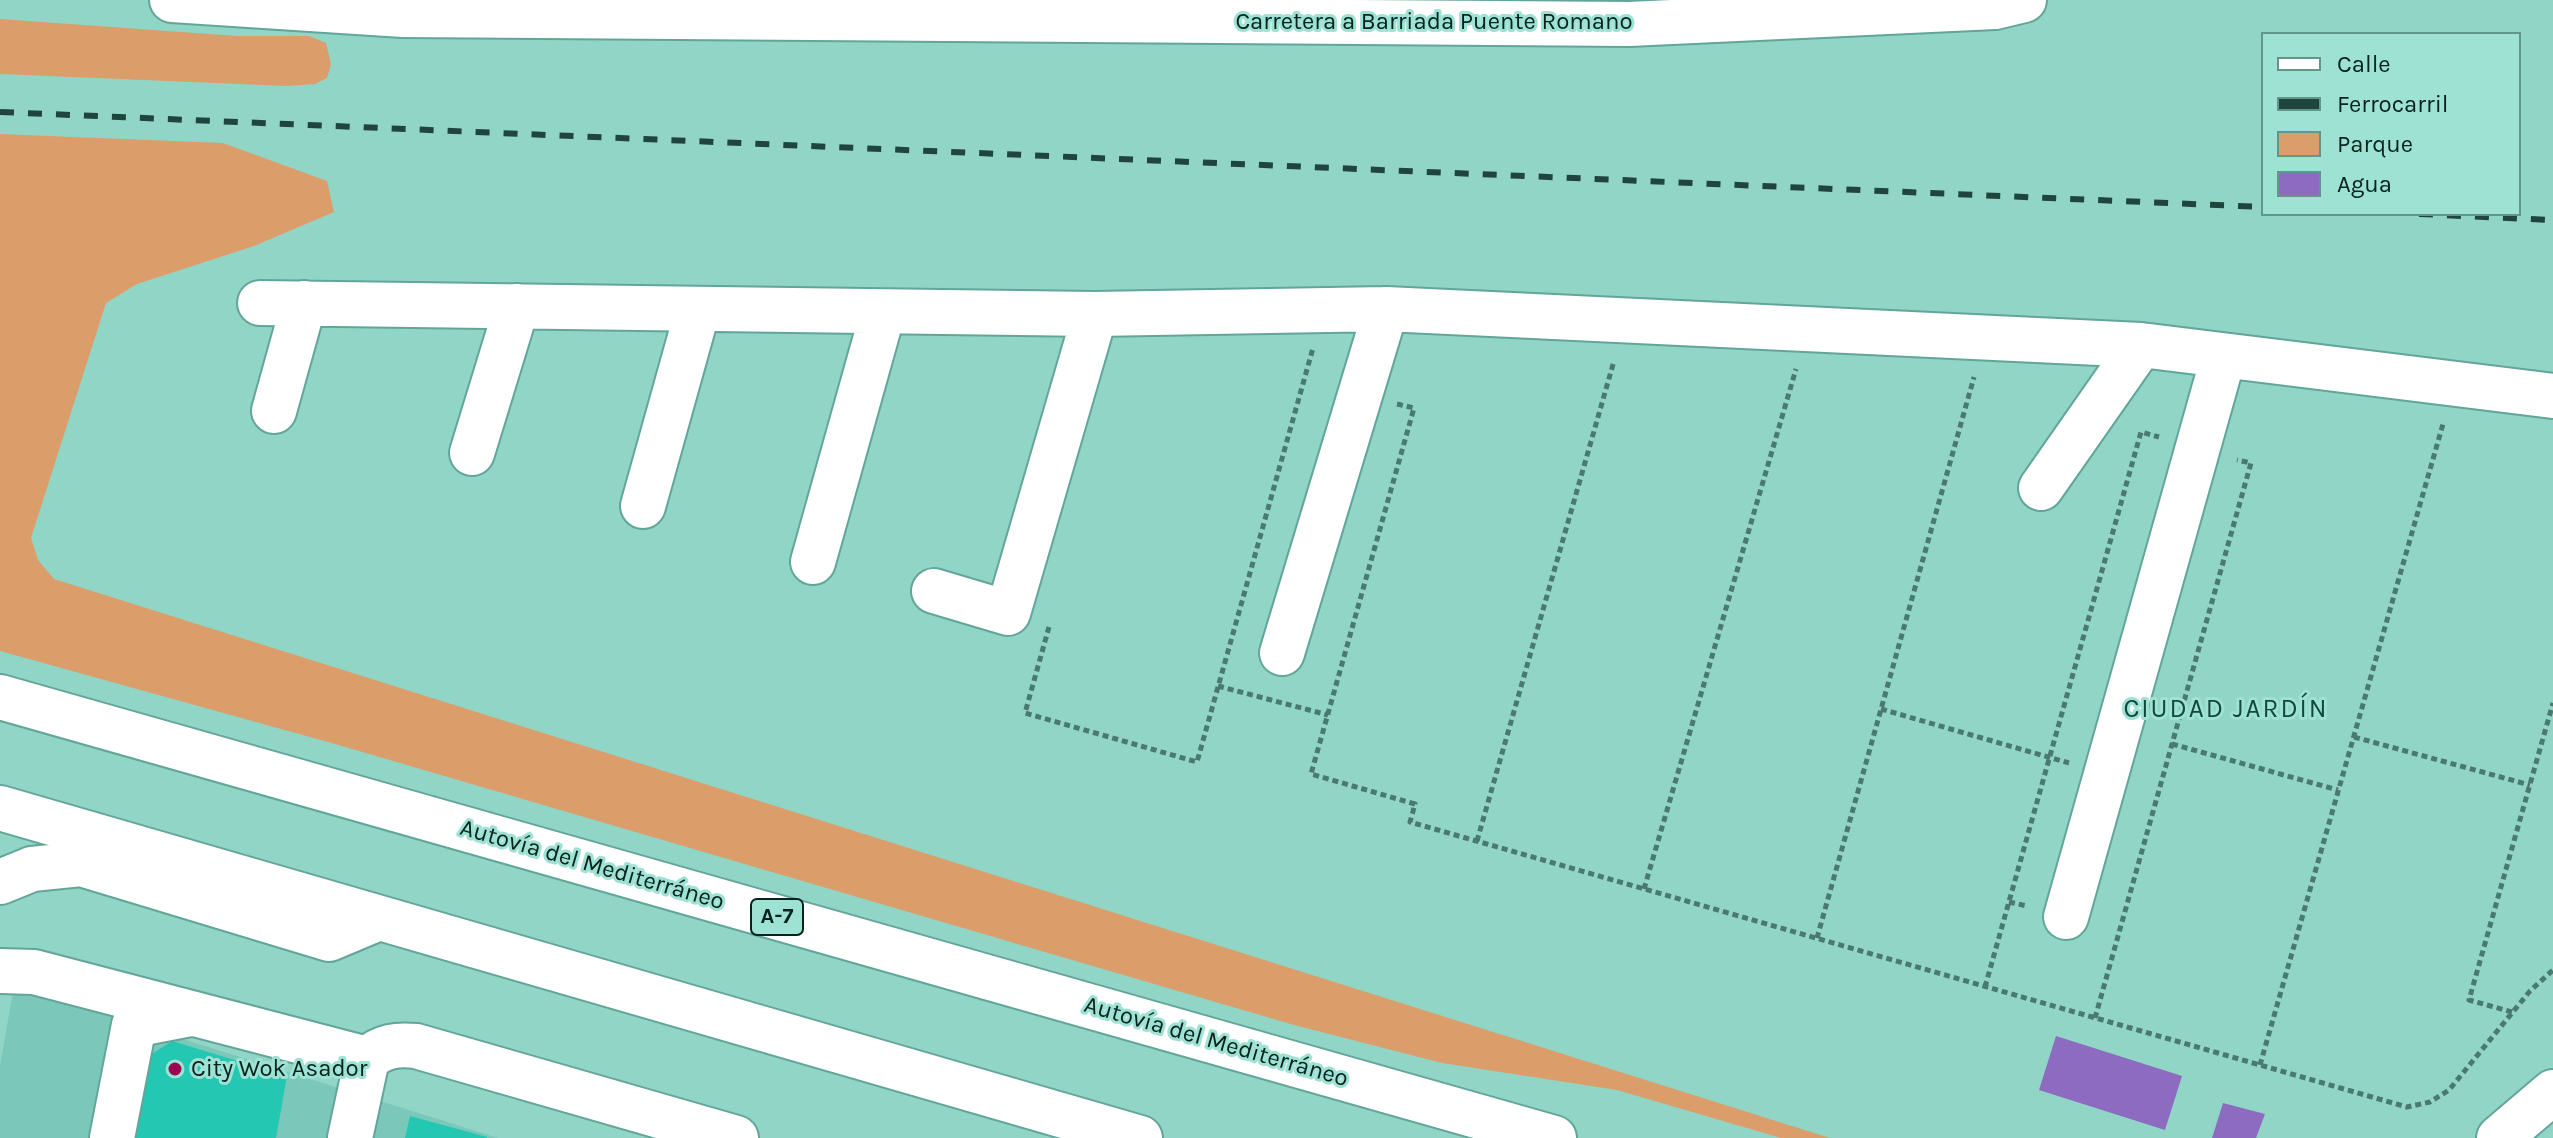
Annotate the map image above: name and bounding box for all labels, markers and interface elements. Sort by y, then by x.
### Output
street label: Carretera a Barriada Puente Romano [1235,8,1633,36]
legend [2261,32,2521,216]
text: Calle [2337,50,2391,78]
text: Ferrocarril [2337,90,2449,118]
text: Parque [2337,130,2413,158]
text: Agua [2337,170,2392,198]
district label: CIUDAD JARDÍN [2123,694,2329,726]
street label: Autovía del Mediterráneo [457,813,727,917]
road number: A-7 [751,899,803,935]
street label: Autovía del Mediterráneo [1081,990,1351,1094]
place label: City Wok Asador [191,1055,367,1083]
marker: City Wok Asador [166,1060,184,1078]

